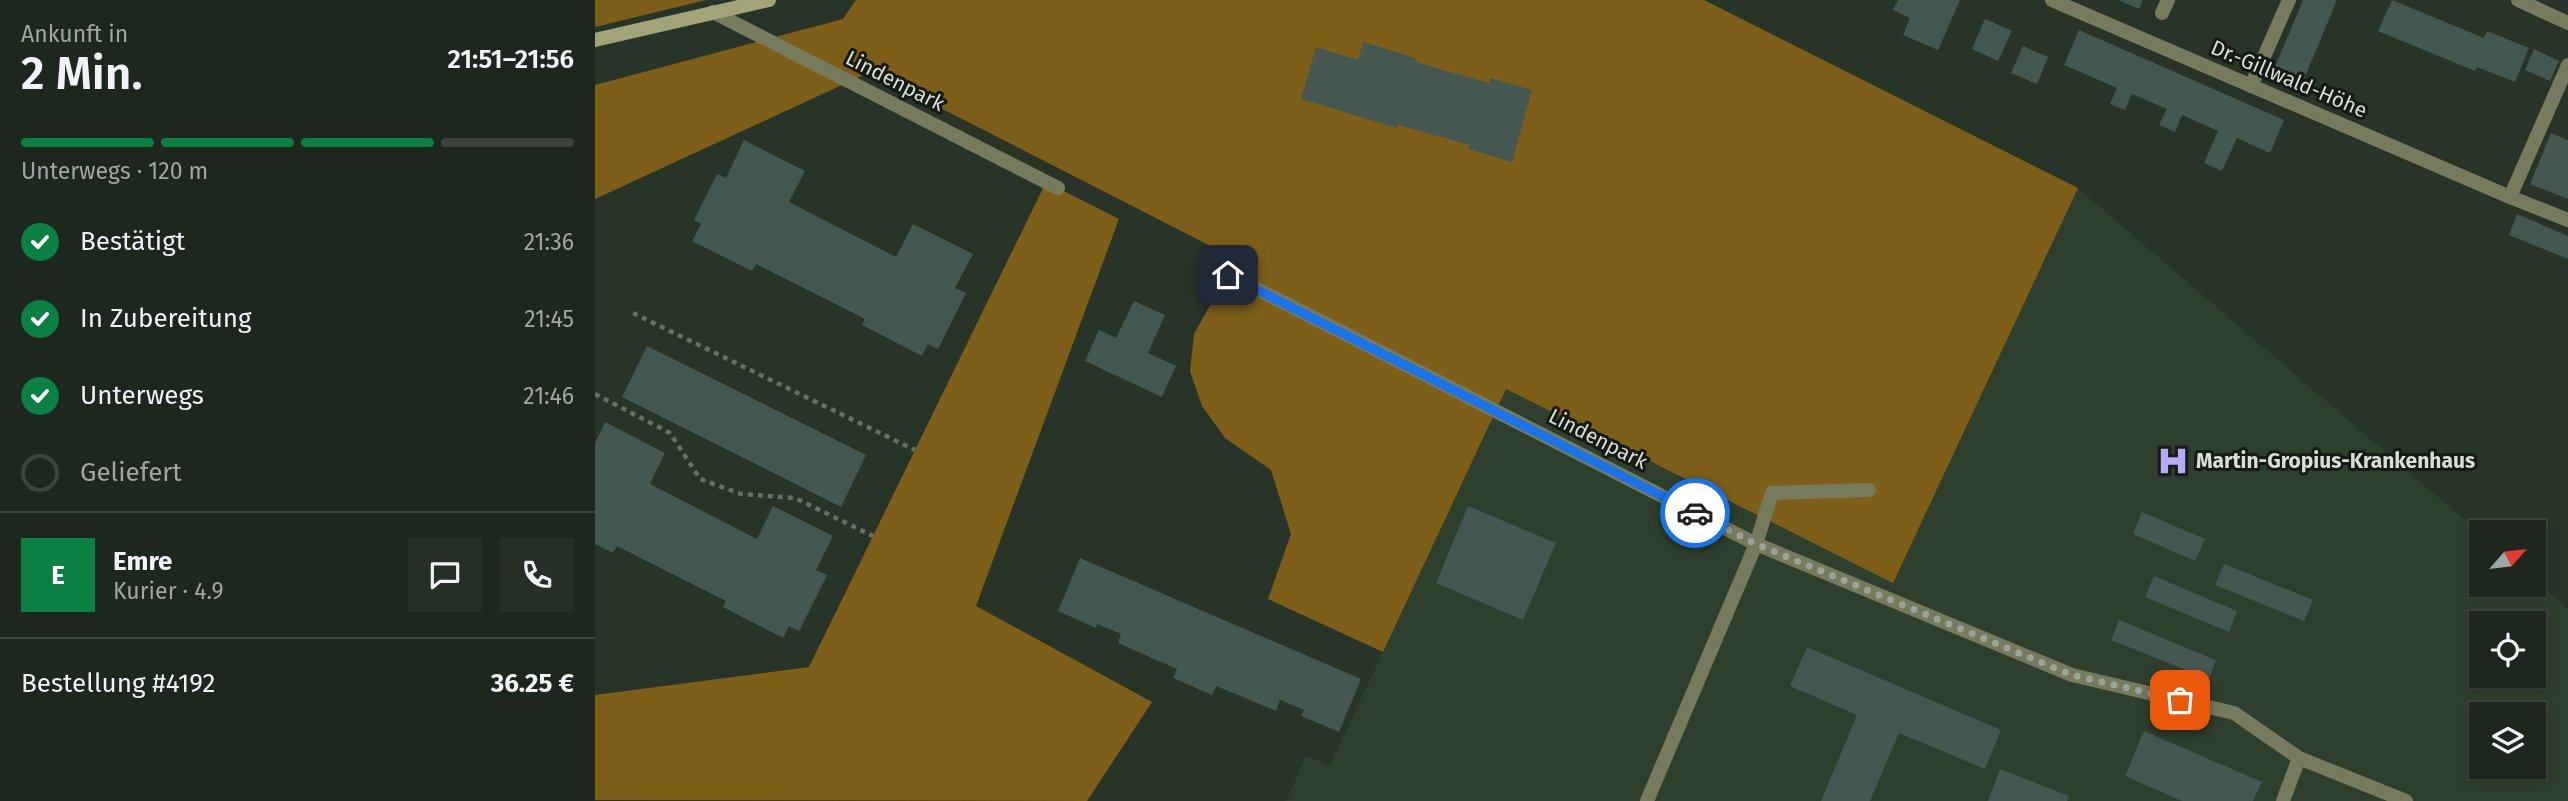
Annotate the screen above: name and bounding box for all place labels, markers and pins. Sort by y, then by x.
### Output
pin [1198,245,1258,305]
hospital icon: Martin-Gropius-Krankenhaus [2156,444,2190,478]
place label: Martin-Gropius-Krankenhaus [2196,448,2475,474]
pin [2150,670,2210,730]

